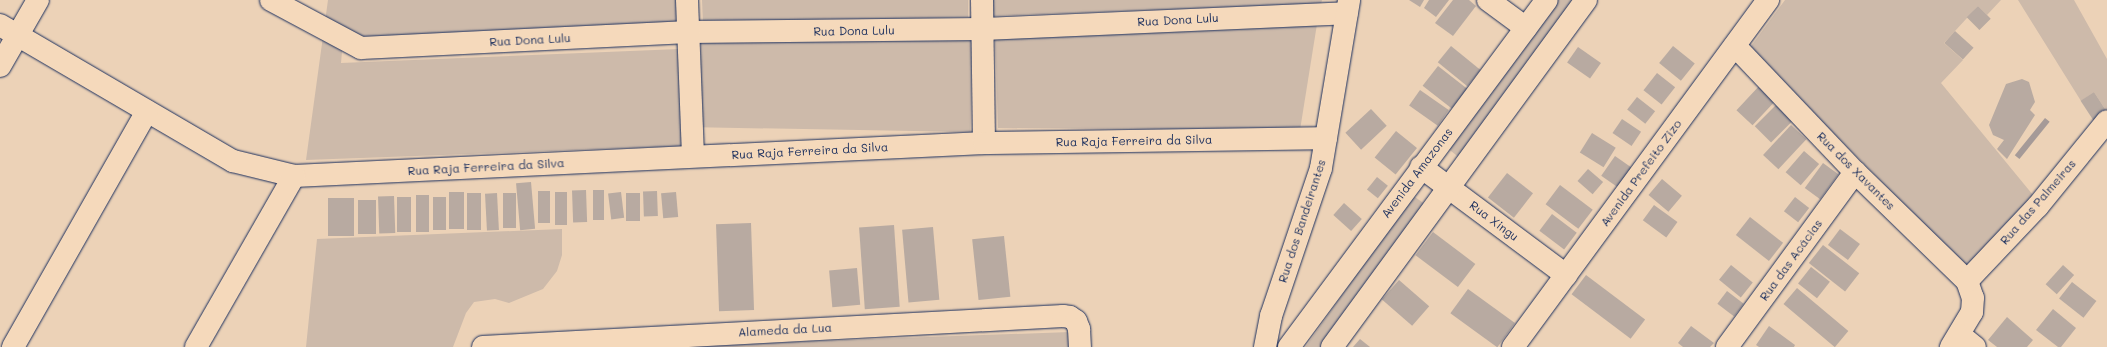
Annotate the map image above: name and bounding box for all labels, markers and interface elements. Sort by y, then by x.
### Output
street label: Rua Dona Lulu [1137,11,1219,29]
street label: Rua Dona Lulu [813,23,895,39]
street label: Rua Dona Lulu [489,31,571,49]
street label: Avenida Prefeito Zizo [1597,117,1685,229]
street label: Avenida Amazonas [1378,125,1456,221]
street label: Rua dos Xavantes [1814,129,1898,213]
street label: Rua Raja Ferreira da Silva [1055,132,1213,150]
street label: Rua Raja Ferreira da Silva [731,140,889,162]
street label: Rua Raja Ferreira da Silva [407,156,565,178]
street label: Rua das Palmeiras [1997,156,2079,248]
street label: Rua dos Bandeirantes [1275,157,1329,285]
street label: Rua Xingu [1467,198,1521,244]
street label: Rua das Acácias [1757,216,1825,304]
street label: Alameda da Lua [738,320,832,340]

